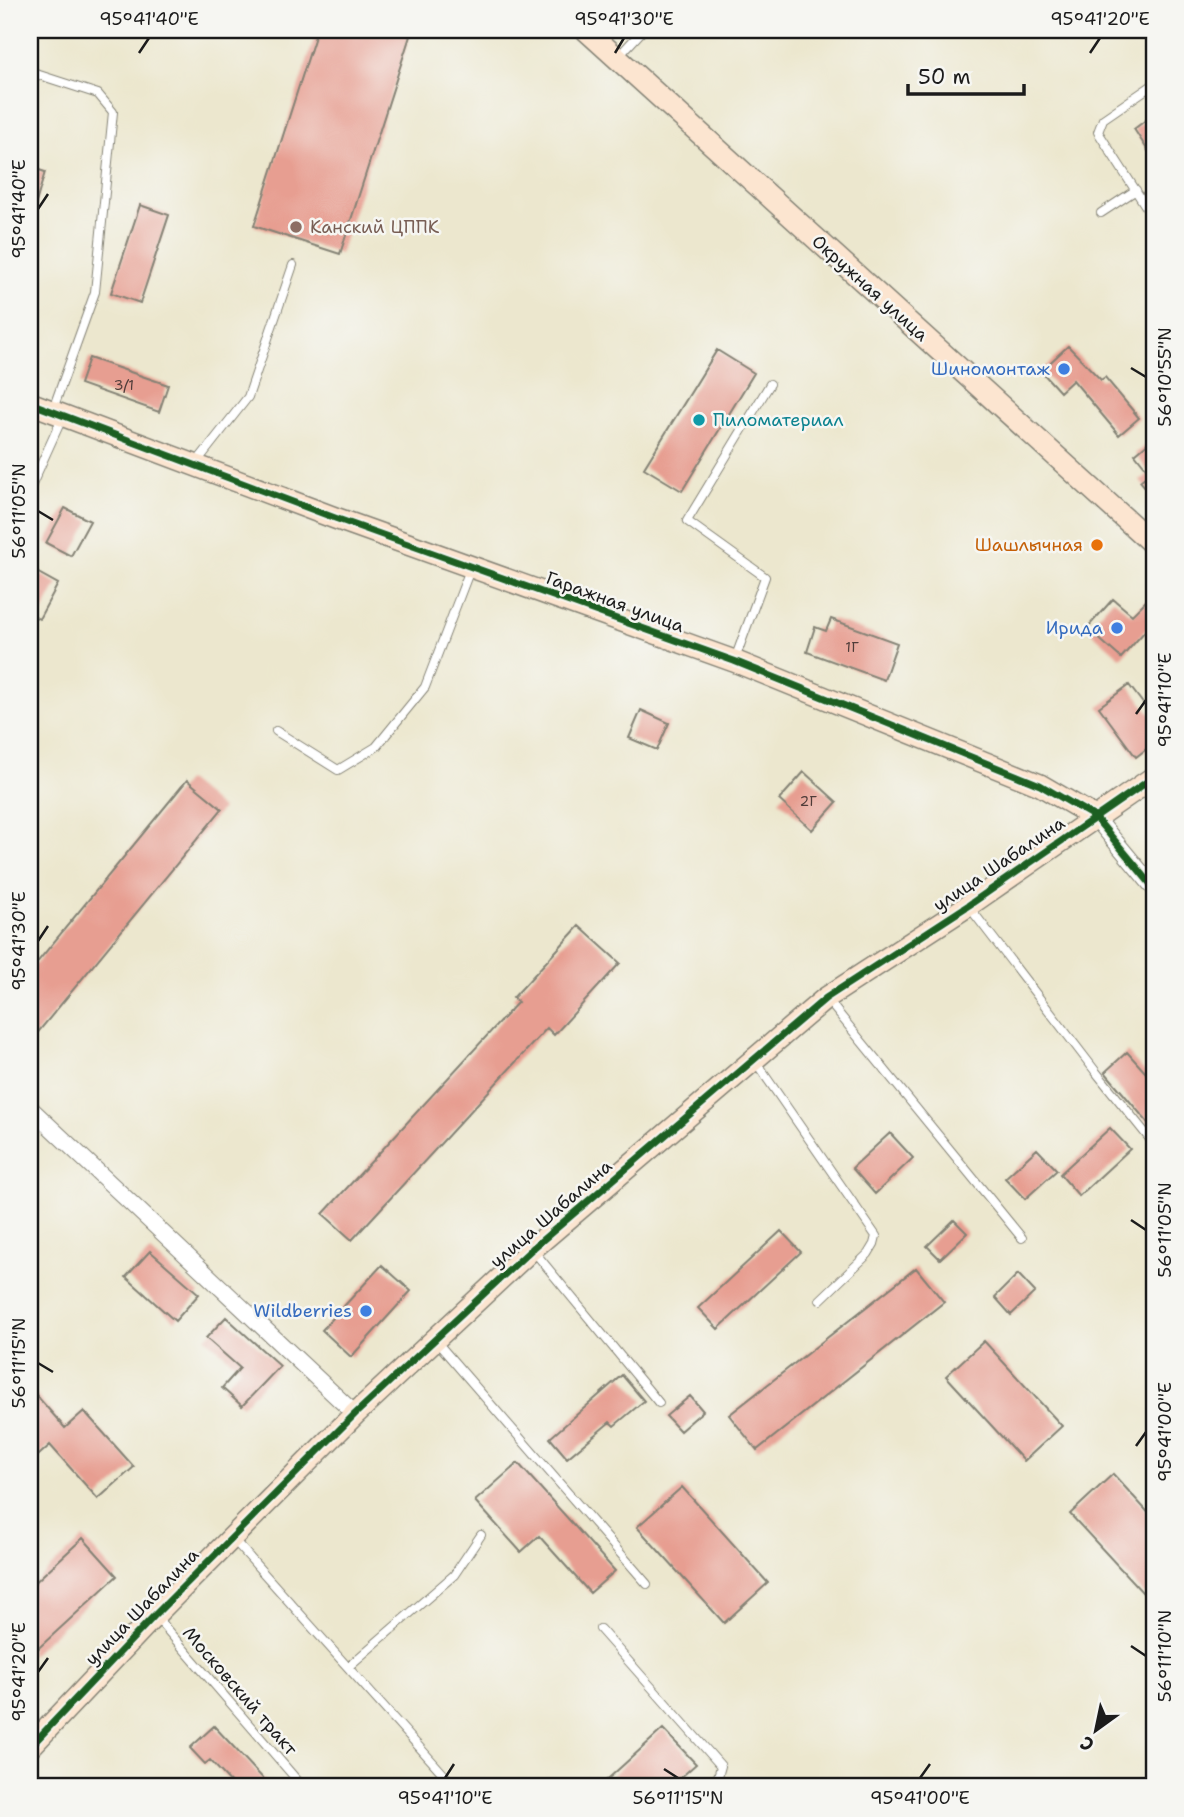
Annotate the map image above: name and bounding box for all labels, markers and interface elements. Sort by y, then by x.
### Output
text: 95°41'40"E [99,7,199,31]
text: 95°41'30"E [574,7,674,31]
text: 95°41'20"E [1050,7,1150,31]
scale bar [908,52,1023,96]
text: 50 m [918,63,971,91]
text: 95°41'40"E [7,159,31,259]
place label: Канский ЦППК [310,215,440,239]
marker: Канский ЦППК [288,219,304,235]
street label: Окружная улица [807,229,933,347]
text: 56°10'55"N [1153,327,1177,427]
place label: Шиномонтаж [931,357,1051,381]
marker: Шиномонтаж [1056,361,1072,377]
house number: 3/1 [114,376,134,394]
place label: Пиломатериал [713,408,844,432]
marker: Пиломатериал [691,412,707,428]
text: 56°11'05"N [7,463,31,559]
place label: Шашлычная [975,533,1083,557]
marker: Шашлычная [1089,537,1105,553]
street label: Гаражная улица [543,566,687,638]
place label: Ирида [1046,616,1103,640]
marker: Ирида [1109,620,1125,636]
house number: 1Г [845,638,859,656]
text: 95°41'10"E [1153,653,1177,747]
house number: 2Г [799,792,817,810]
street label: улица Шабалина [928,811,1070,917]
text: 95°41'30"E [7,891,31,991]
street label: улица Шабалина [485,1154,617,1274]
text: 56°11'05"N [1153,1182,1177,1278]
place label: Wildberries [253,1299,352,1323]
marker: Wildberries [358,1303,374,1319]
text: 56°11'15"N [7,1318,31,1408]
text: 95°41'00"E [1153,1382,1177,1482]
street label: улица Шабалина [80,1543,204,1671]
text: 56°11'10"N [1153,1610,1177,1702]
street label: Московский тракт [177,1621,303,1761]
text: 95°41'20"E [7,1622,31,1722]
north arrow [1062,1694,1132,1764]
text: С [1075,1730,1099,1757]
text: 95°41'10"E [398,1786,492,1810]
text: 56°11'15"N [633,1786,723,1810]
text: 95°41'00"E [870,1786,970,1810]

